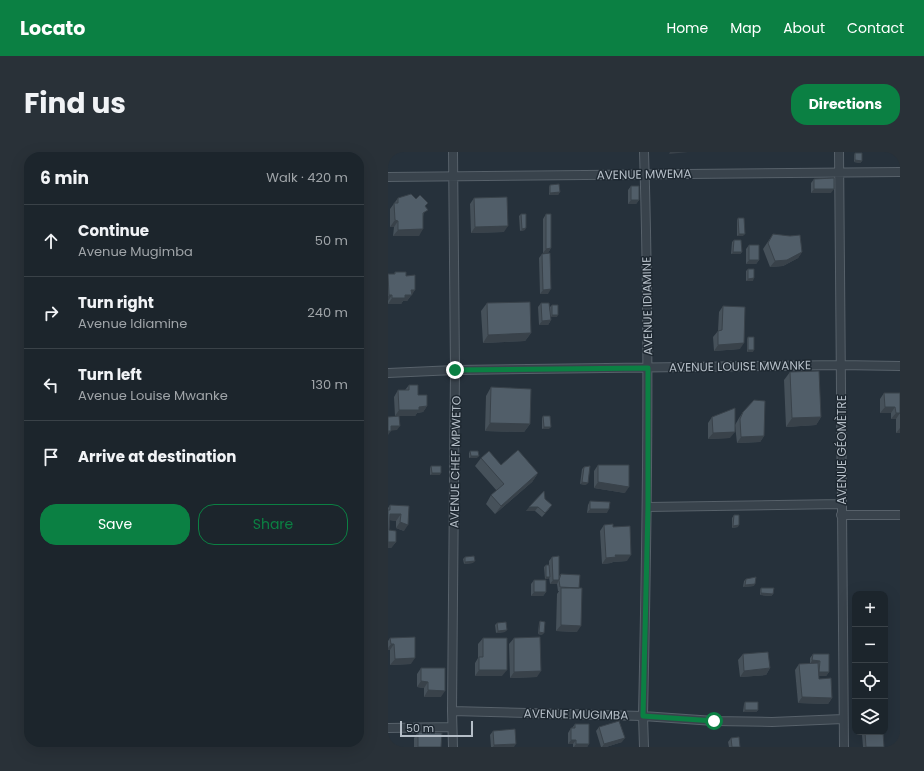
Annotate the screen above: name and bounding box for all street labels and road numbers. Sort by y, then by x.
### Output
street label: AVENUE MWEMA [596,165,692,183]
street label: AVENUE IDIAMINE [638,257,656,355]
street label: AVENUE LOUISE MWANKE [669,356,811,376]
street label: AVENUE GÉOMÈTRE [833,395,850,505]
street label: AVENUE CHEF MPWETO [445,396,465,528]
street label: AVENUE MUGIMBA [523,705,629,723]

